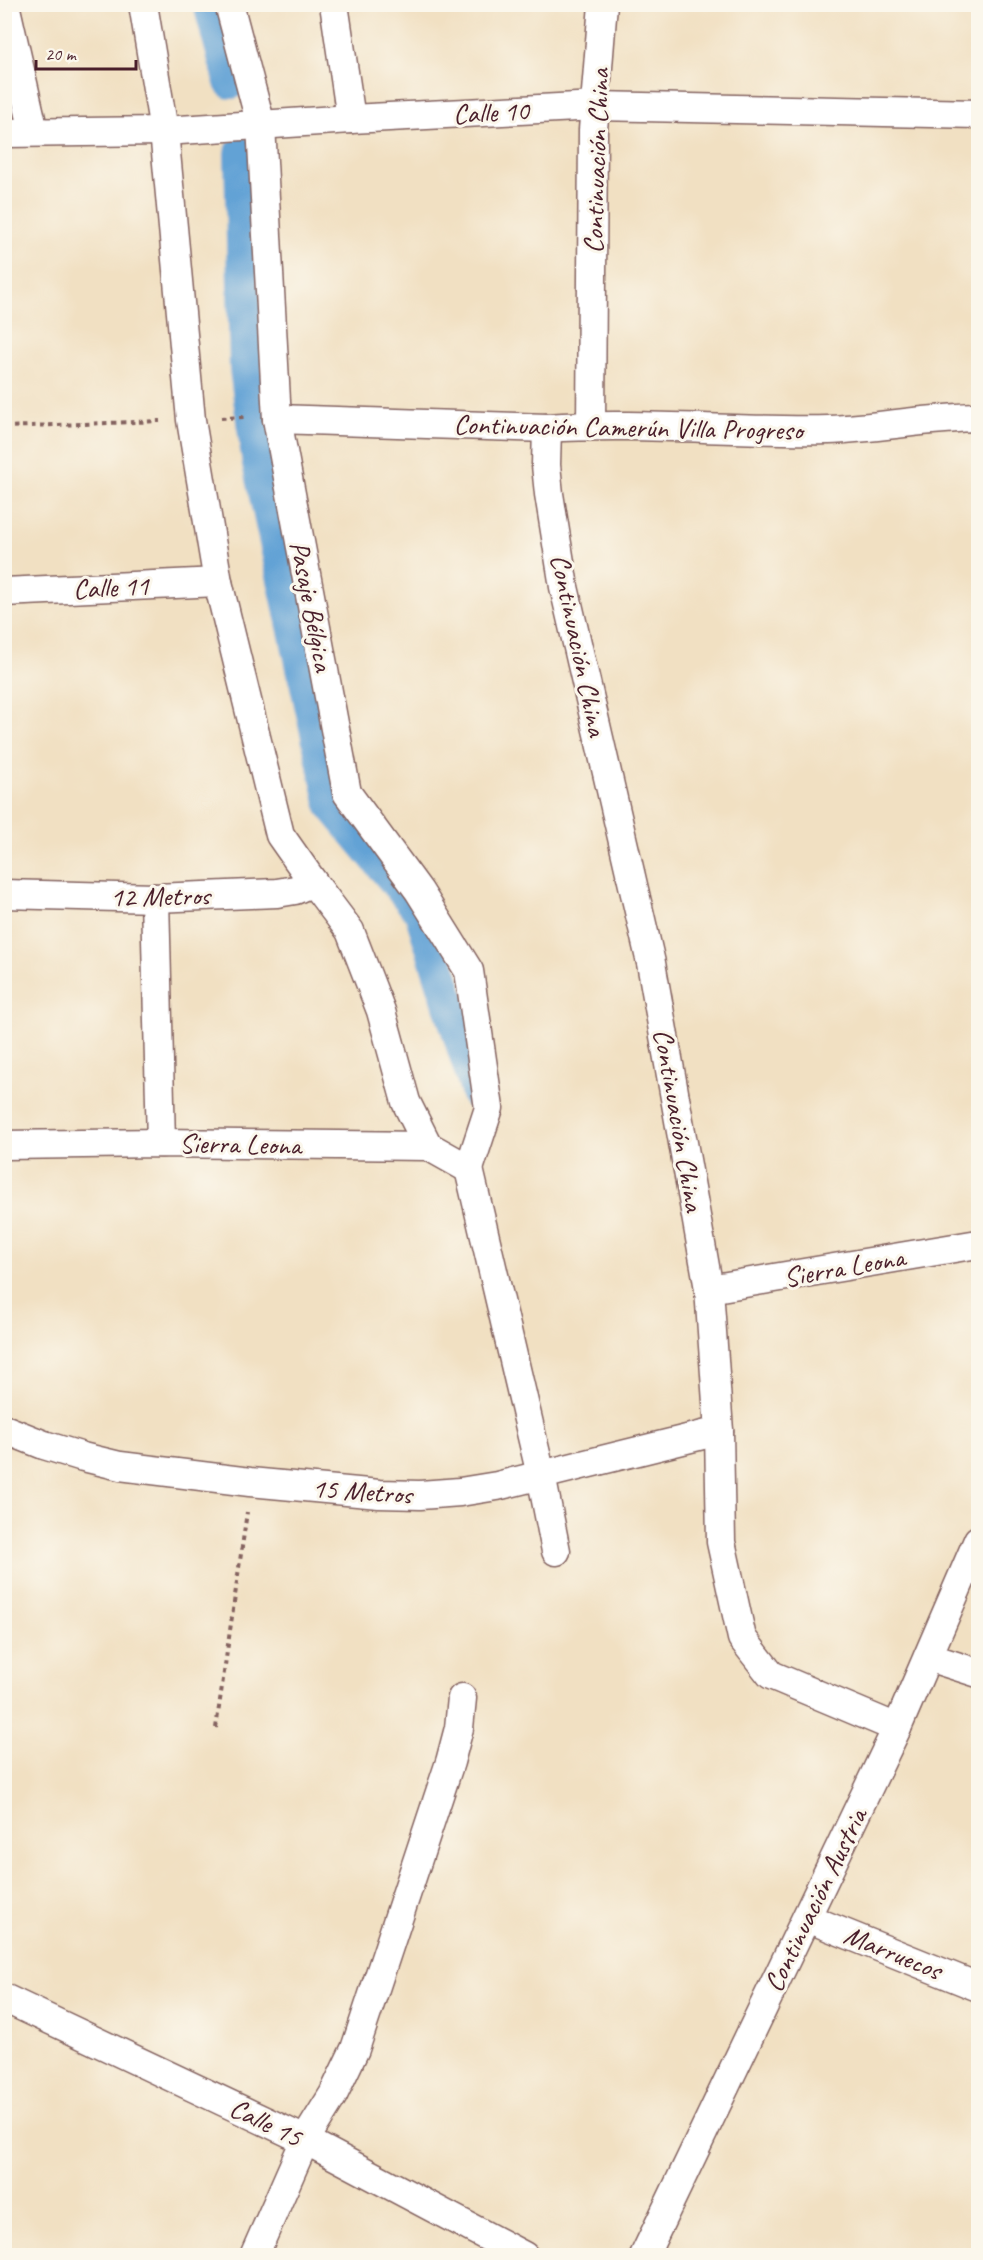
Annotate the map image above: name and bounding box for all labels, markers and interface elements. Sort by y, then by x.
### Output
scale bar [36,33,136,71]
text: 20 m [45,43,78,65]
street label: Continuación China [575,66,617,254]
street label: Calle 10 [452,92,532,131]
street label: Continuación Camerún Villa Progreso [453,406,806,448]
street label: Pasaje Bélgica [282,538,342,676]
street label: Continuación China [543,551,616,741]
street label: Calle 11 [72,567,151,606]
street label: 12 Metros [110,878,213,914]
street label: Continuación China [646,1026,713,1216]
street label: Sierra Leona [179,1125,304,1163]
street label: Sierra Leona [781,1239,910,1295]
street label: 15 Metros [311,1470,416,1512]
street label: Continuación Austria [756,1800,876,1997]
street label: Marruecos [839,1917,949,1988]
street label: Calle 15 [224,2090,309,2155]

